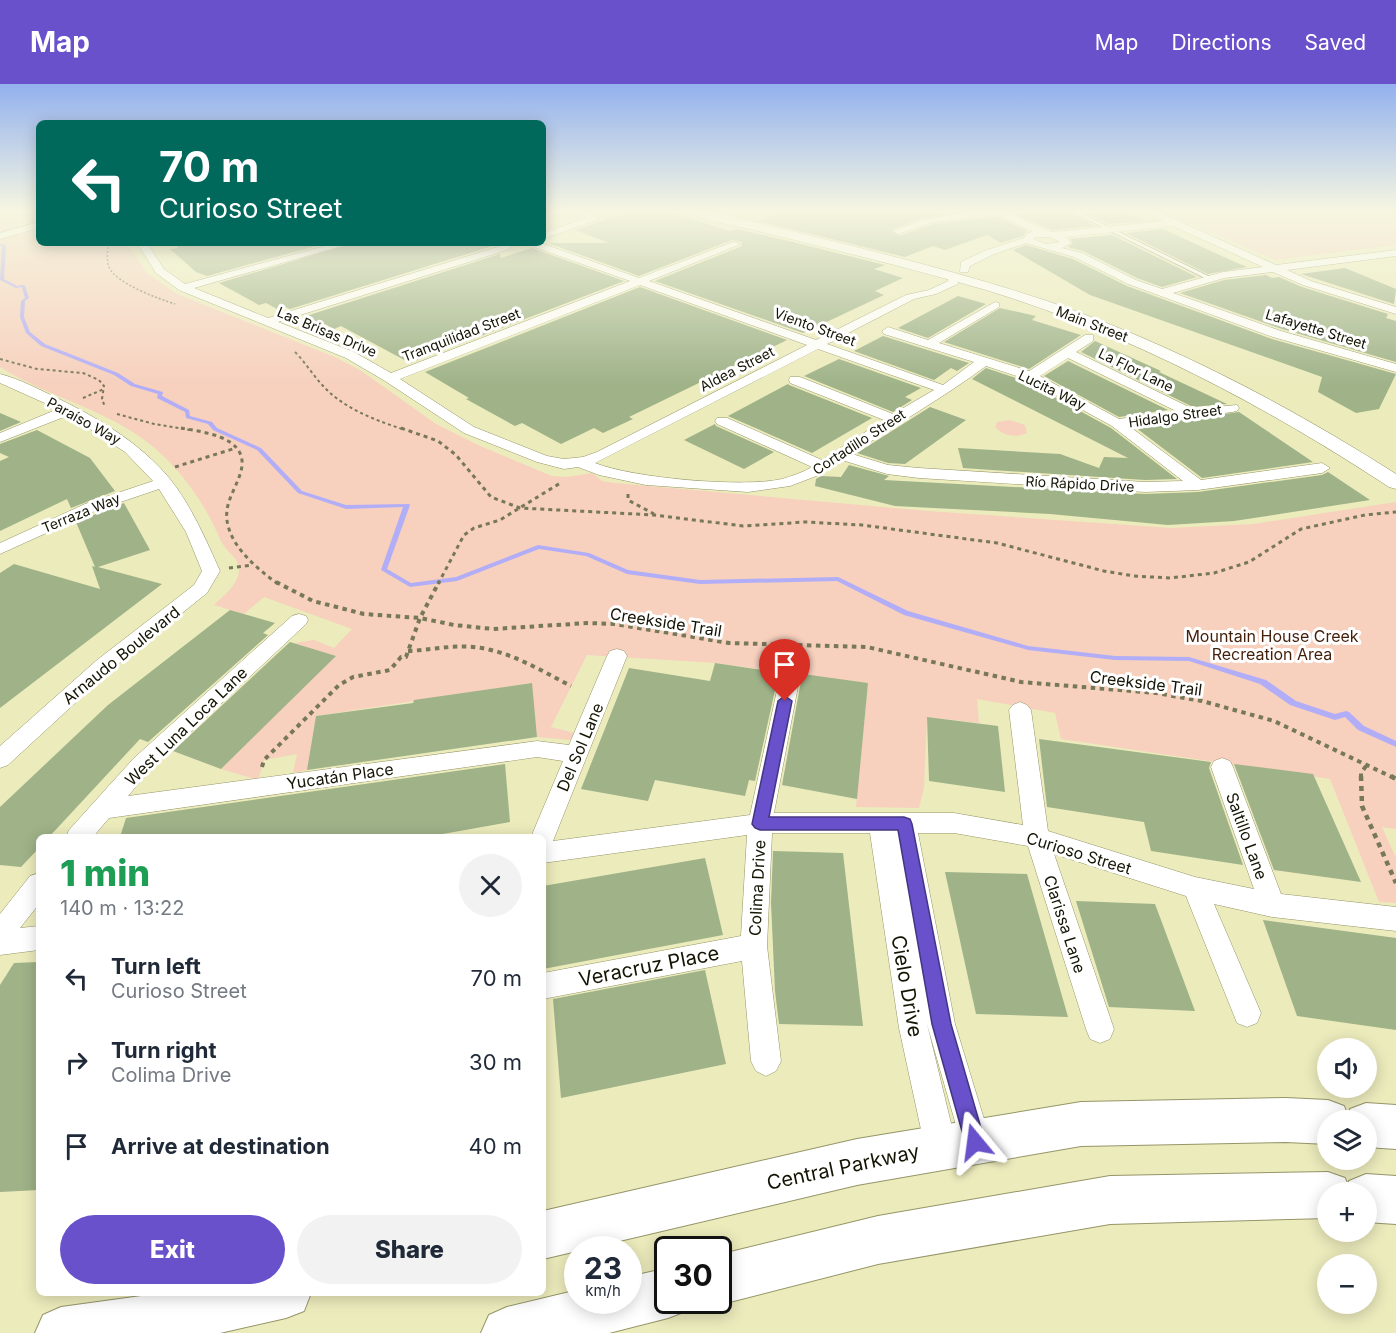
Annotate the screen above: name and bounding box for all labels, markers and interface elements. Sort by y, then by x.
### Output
text: Map [30,25,90,59]
text: Map [1095,30,1138,55]
text: Directions [1171,30,1272,55]
text: Saved [1305,30,1366,55]
text: 70 m [159,141,259,192]
icon: left [60,144,138,222]
text: Curioso Street [159,192,342,225]
street label: Main Street [1054,302,1131,345]
street label: Las Brisas Drive [275,303,380,360]
street label: Tranquilidad Street [399,304,523,365]
street label: Viento Street [772,304,859,349]
street label: Lafayette Street [1264,305,1369,352]
street label: Aldea Street [697,342,777,395]
street label: La Flor Lane [1096,344,1176,395]
street label: Lucita Way [1016,366,1089,413]
street label: Paraíso Way [44,393,124,448]
street label: Hidalgo Street [1127,400,1223,430]
street label: Cortadillo Street [809,405,909,478]
street label: Río Rápido Drive [1025,472,1135,495]
street label: Terraza Way [39,489,123,536]
street label: Arnaudo Boulevard [58,602,184,708]
street label: Creekside Trail [609,603,723,641]
park label: Mountain House Creek Recreation Area [1185,626,1359,664]
pin [759,639,810,701]
icon: arrive [768,648,801,681]
street label: West Luna Loca Lane [121,662,251,790]
street label: Creekside Trail [1089,666,1203,700]
street label: Del Sol Lane [552,700,608,794]
street label: Yucatán Place [285,759,395,793]
street label: Saltillo Lane [1222,790,1272,882]
street label: Curioso Street [1024,828,1134,878]
street label: Colima Drive [744,839,770,937]
text: 1 min [60,851,150,895]
button: close [459,854,522,917]
street label: Clarissa Lane [1040,872,1090,976]
text: 140 m · 13:22 [60,896,184,920]
street label: Cielo Drive [886,933,928,1039]
street label: Veracruz Place [577,941,721,991]
text: Turn left [111,953,201,979]
icon: left [60,962,93,995]
text: 70 m [471,965,522,991]
text: Curioso Street [111,979,247,1003]
text: Turn right [111,1037,217,1063]
map controls [1317,1038,1377,1314]
button: sound [1317,1038,1377,1098]
icon: right [60,1046,93,1079]
text: 30 m [469,1049,522,1075]
text: Colima Drive [111,1063,231,1087]
position arrow [943,1110,1007,1174]
button: layers [1317,1110,1377,1170]
icon: arrive [60,1130,93,1163]
text: Arrive at destination [111,1133,330,1159]
text: 40 m [468,1133,522,1159]
street label: Central Parkway [765,1139,921,1195]
button: + [1317,1182,1377,1242]
button: Exit [60,1215,285,1284]
button: Share [297,1215,522,1284]
speed limit sign: 30 [654,1236,732,1314]
text: 23 [584,1250,622,1286]
button: − [1317,1254,1377,1314]
text: km/h [585,1281,621,1300]

